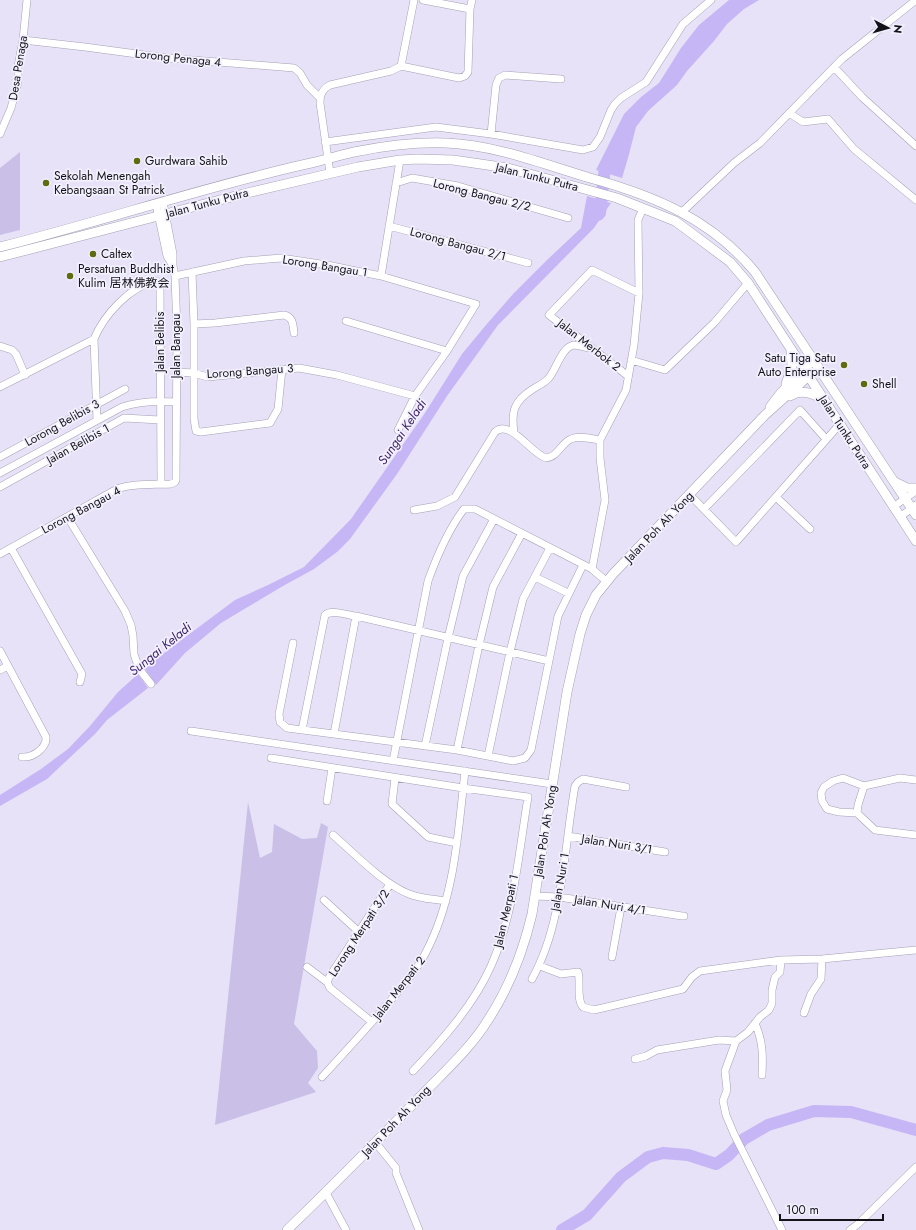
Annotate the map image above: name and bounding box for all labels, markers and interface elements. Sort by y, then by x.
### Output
north arrow [868,8,908,48]
text: N [890,24,906,34]
street label: Desa Penaga [4,34,32,102]
street label: Lorong Penaga 4 [134,45,222,71]
place label: Gurdwara Sahib [145,152,228,170]
marker: Gurdwara Sahib [132,156,142,166]
street label: Jalan Tunku Putra [492,158,581,196]
place label: Sekolah Menengah Kebangsaan St Patrick [54,167,166,199]
street label: Lorong Bangau 2/2 [431,174,533,216]
marker: Sekolah Menengah Kebangsaan St Patrick [41,178,51,188]
street label: Jalan Tunku Putra [162,183,250,223]
street label: Lorong Bangau 2/1 [408,223,508,265]
place label: Caltex [101,245,133,263]
marker: Caltex [88,249,98,259]
street label: Lorong Bangau 1 [281,250,369,282]
place label: Persatuan Buddhist Kulim 居林佛教会 [78,260,174,292]
marker: Persatuan Buddhist Kulim 居林佛教会 [65,271,75,281]
street label: Jalan Belibis [151,312,169,374]
street label: Jalan Merbok 2 [552,313,625,376]
street label: Jalan Bangau [167,314,185,380]
place label: Satu Tiga Satu Auto Enterprise [758,349,836,381]
street label: Lorong Bangau 3 [206,359,294,383]
marker: Satu Tiga Satu Auto Enterprise [839,360,849,370]
place label: Shell [872,375,897,393]
marker: Shell [859,379,869,389]
street label: Jalan Tunku Putra [813,390,876,473]
street label: Lorong Belibis 3 [21,395,103,451]
water label: Sungai Keladi [373,395,431,469]
street label: Jalan Belibis 1 [41,419,113,470]
street label: Lorong Bangau 4 [38,482,124,538]
street label: Jalan Poh Ah Yong [619,487,698,568]
water label: Sungai Keladi [125,617,196,680]
street label: Jalan Poh Ah Yong [529,784,561,880]
street label: Jalan Nuri 3/1 [578,829,654,858]
street label: Jalan Nuri 1 [546,851,574,915]
street label: Jalan Merpati 1 [488,873,523,951]
street label: Lorong Merpati 3/2 [324,886,394,980]
street label: Jalan Nuri 4/1 [571,890,647,920]
street label: Jalan Merpati 2 [367,952,430,1025]
street label: Jalan Poh Ah Yong [356,1081,435,1162]
scale bar [780,1196,883,1222]
text: 100 m [786,1201,819,1219]

